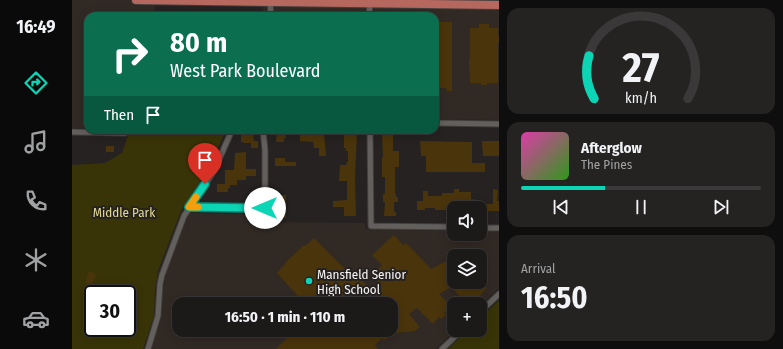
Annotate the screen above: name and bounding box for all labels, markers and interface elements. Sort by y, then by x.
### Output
text: 16:49 [16,16,56,38]
text: 80 m [170,26,227,59]
icon: right [104,28,156,80]
text: 27 [622,43,660,93]
text: West Park Boulevard [170,60,320,82]
icon: directions [22,69,50,97]
text: km/h [625,89,657,106]
icon: arrive [142,104,164,126]
text: Then [104,106,134,124]
icon: music [22,128,50,156]
text: Afterglow [581,139,642,157]
pin [188,143,222,184]
icon: arrive [194,149,216,171]
text: The Pines [581,157,632,172]
icon: phone [22,187,50,215]
position arrow [244,187,286,229]
icon: previous [550,196,572,218]
icon: pause [630,196,652,218]
icon: next [710,196,732,218]
map controls [447,201,487,337]
button: sound [447,201,487,241]
park label: Middle Park [93,205,156,220]
icon: climate [22,246,50,274]
button: layers [447,249,487,289]
text: Arrival [521,261,555,276]
place label: Mansfield Senior High School [317,267,406,297]
marker: Mansfield Senior High School [304,276,314,286]
text: 16:50 [521,280,588,316]
speed limit sign: 30 [84,285,136,337]
button: + [447,297,487,337]
icon: car [22,305,50,333]
text: 16:50 · 1 min · 110 m [225,308,345,326]

